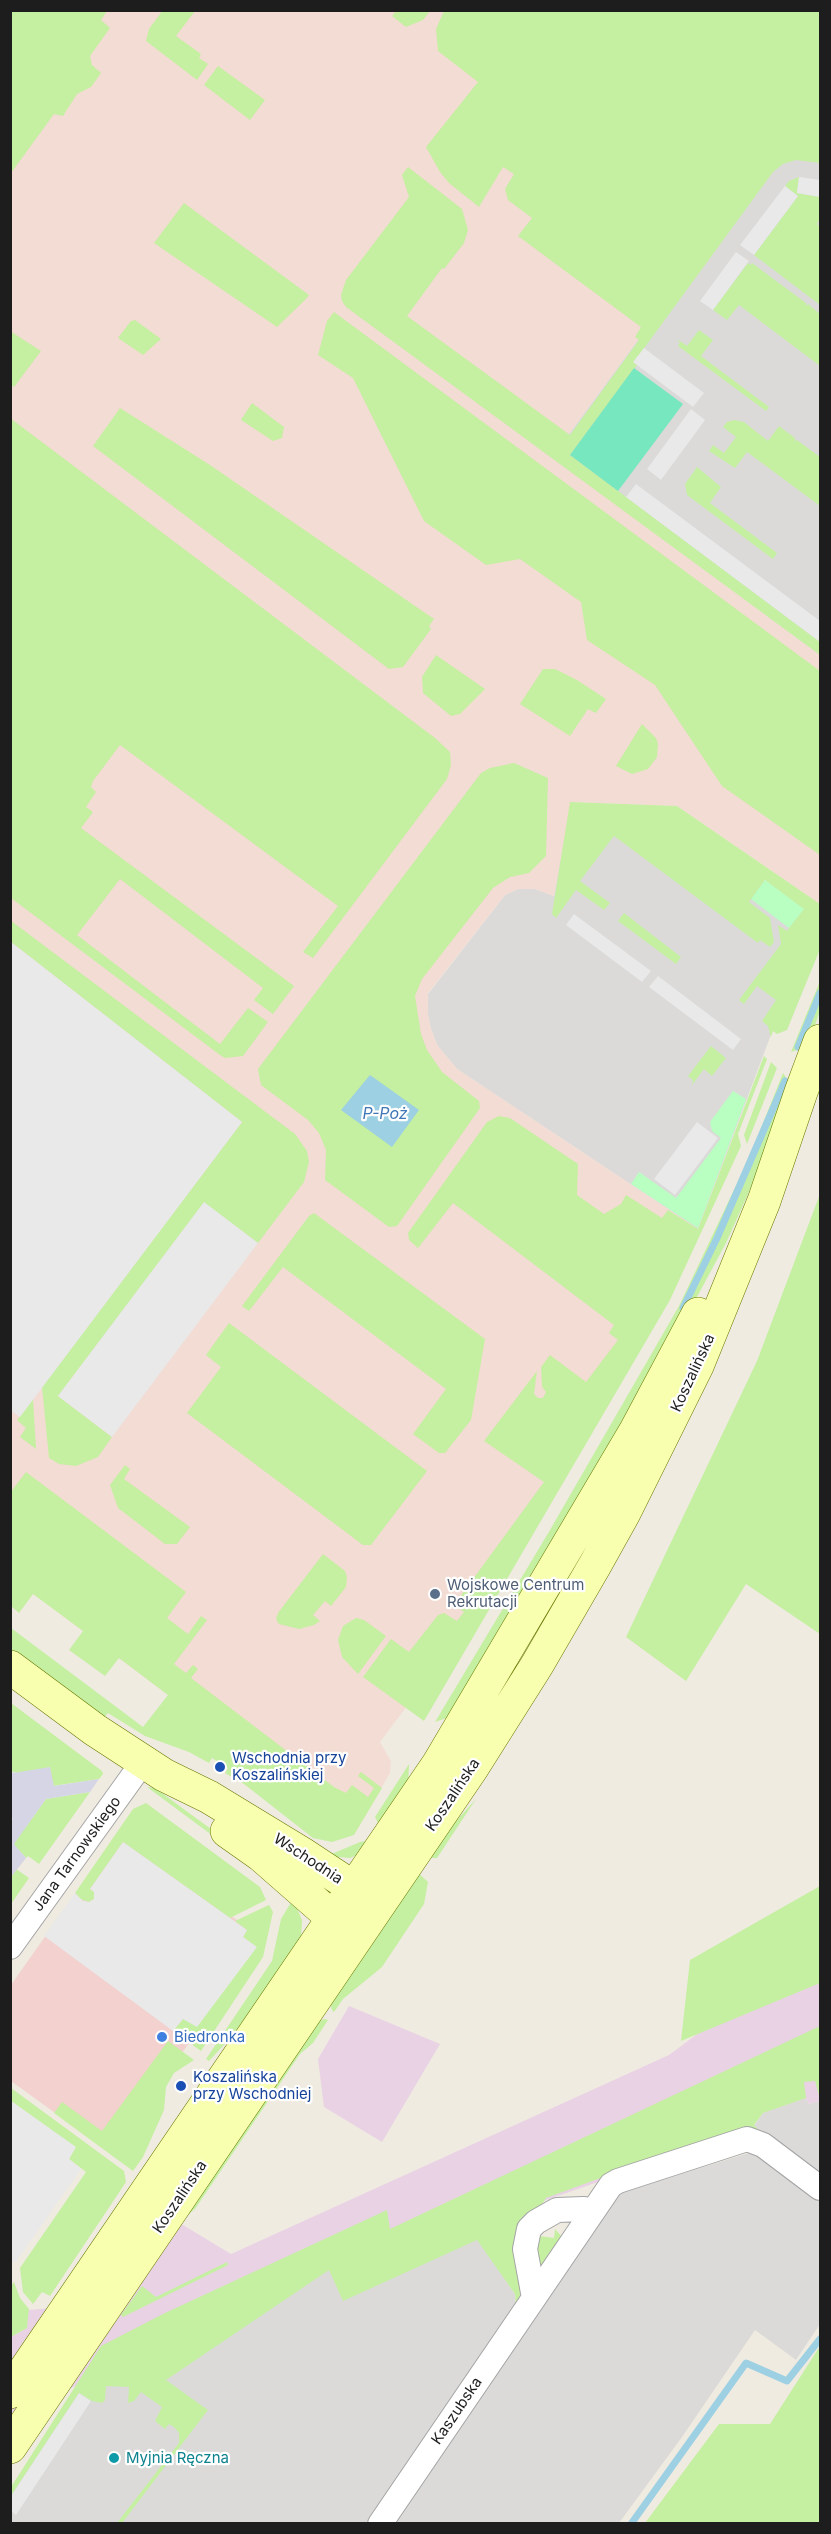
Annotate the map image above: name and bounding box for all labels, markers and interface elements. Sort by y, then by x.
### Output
water label: P-Poż [362,1104,408,1124]
street label: Koszalińska [667,1331,719,1415]
place label: Wojskowe Centrum Rekrutacji [447,1576,584,1611]
marker: Wojskowe Centrum Rekrutacji [428,1587,442,1601]
place label: Wschodnia przy Koszalińskiej [232,1749,346,1784]
street label: Koszalińska [422,1755,484,1835]
marker: Wschodnia przy Koszalińskiej [213,1760,227,1774]
street label: Jana Tarnowskiego [29,1793,125,1915]
street label: Wschodnia [270,1830,346,1888]
place label: Biedronka [174,2028,245,2046]
marker: Biedronka [155,2030,169,2044]
place label: Koszalińska przy Wschodniej [193,2068,311,2103]
marker: Koszalińska przy Wschodniej [174,2079,188,2093]
street label: Koszalińska [149,2157,211,2237]
street label: Kaszubska [428,2374,486,2448]
place label: Myjnia Ręczna [126,2449,229,2467]
marker: Myjnia Ręczna [107,2451,121,2465]

